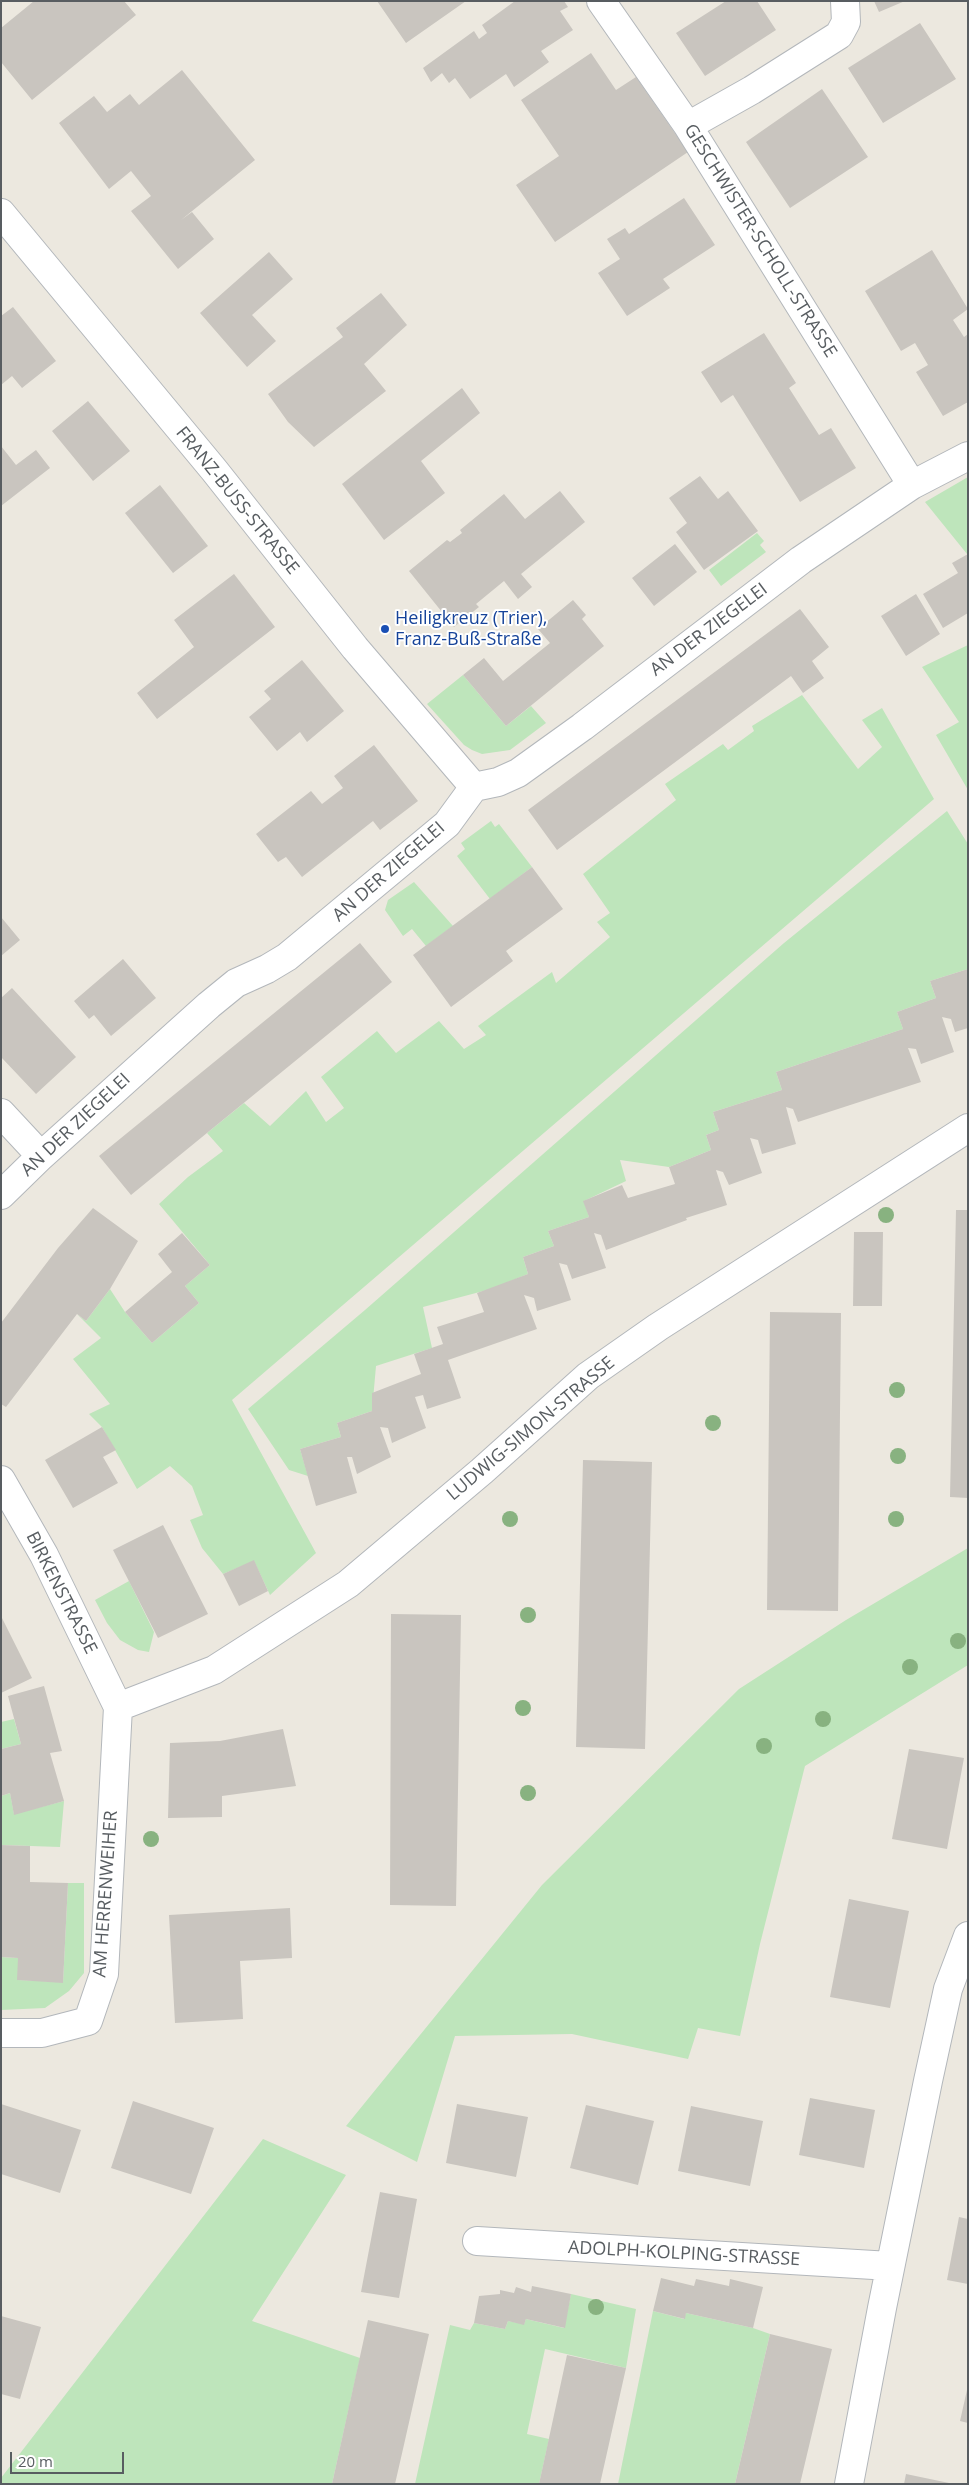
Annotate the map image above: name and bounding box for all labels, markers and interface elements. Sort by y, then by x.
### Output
street label: GESCHWISTER-SCHOLL-STRASSE [679,120,841,362]
street label: FRANZ-BUSS-STRASSE [171,423,303,579]
street label: AN DER ZIEGELEI [646,579,772,681]
place label: Heiligkreuz (Trier), Franz-Buß-Straße [395,608,547,650]
marker: Heiligkreuz (Trier), Franz-Buß-Straße [379,623,391,635]
street label: AN DER ZIEGELEI [329,817,449,927]
street label: AN DER ZIEGELEI [17,1069,135,1181]
street label: LUDWIG-SIMON-STRASSE [443,1352,619,1506]
street label: BIRKENSTRASSE [21,1528,101,1658]
street label: AM HERRENWEIHER [89,1810,123,1978]
street label: ADOLPH-KOLPING-STRASSE [567,2237,801,2271]
scale bar [12,2442,126,2474]
text: 20 m [18,2451,53,2471]

